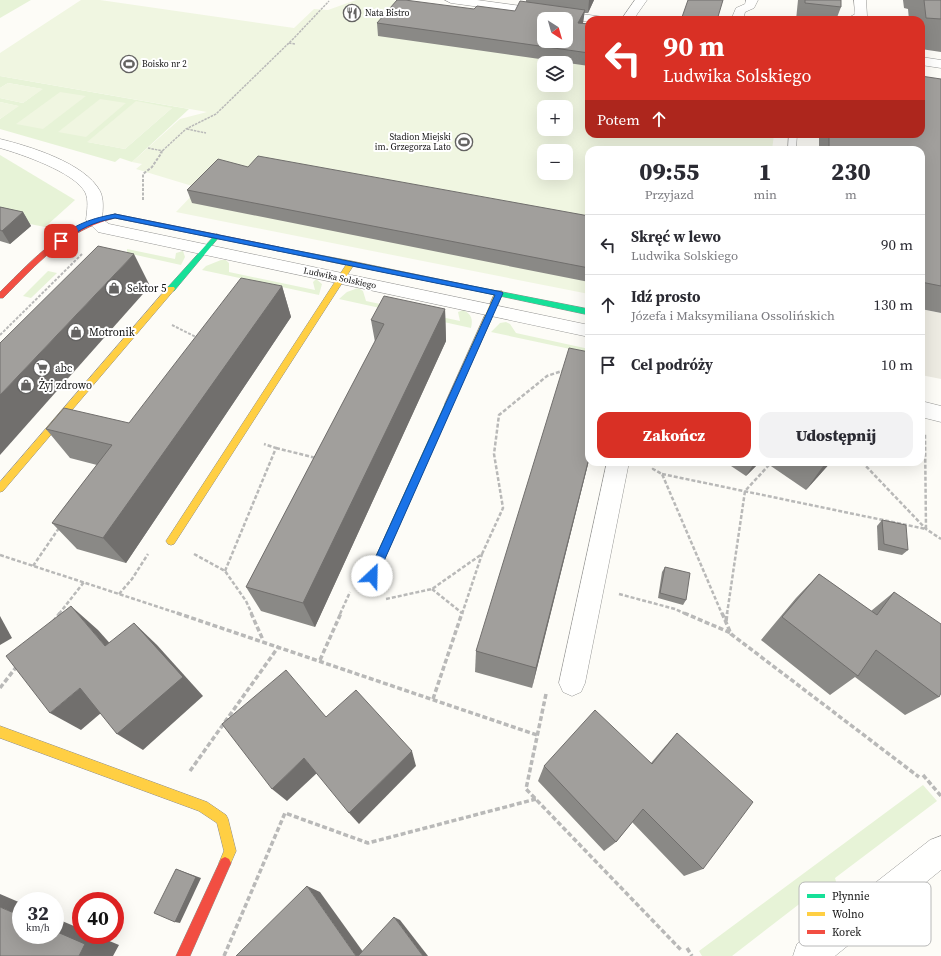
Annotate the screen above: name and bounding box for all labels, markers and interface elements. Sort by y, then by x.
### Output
restaurant icon: Nata Bistro [342,3,362,23]
place label: Nata Bistro [365,7,410,19]
north arrow [537,12,573,48]
map controls [537,12,573,180]
text: 90 m [663,27,725,65]
icon: left [597,32,649,84]
sports icon: Boisko nr 2 [119,54,139,74]
button: layers [537,56,573,92]
place label: Boisko nr 2 [142,58,187,70]
text: Ludwika Solskiego [663,63,811,88]
button: + [537,100,573,136]
icon: ahead [648,108,670,130]
text: Potem [597,109,640,130]
place label: Stadion Miejski im. Grzegorza Lato [375,131,451,153]
sports icon: Stadion Miejski im. Grzegorza Lato [454,132,474,152]
button: − [537,144,573,180]
text: 09:55 [639,155,699,188]
text: 1 [759,155,772,188]
text: 230 [831,155,871,188]
text: Przyjazd [645,186,694,203]
text: min [753,186,777,203]
text: m [845,186,857,203]
pin [44,224,78,258]
text: Skręć w lewo [631,226,721,247]
icon: arrive [50,230,72,252]
icon: left [597,234,619,256]
text: 90 m [881,234,913,255]
text: Ludwika Solskiego [631,247,738,264]
street label: Ludwika Solskiego [302,264,378,292]
shop icon: Sektor 5 [104,278,124,298]
place label: Sektor 5 [127,281,167,296]
text: Idź prosto [631,286,700,307]
icon: ahead [597,294,619,316]
text: 130 m [873,294,913,315]
text: Józefa i Maksymiliana Ossolińskich [631,307,835,324]
shop icon: Motronik [66,322,86,342]
place label: Motronik [89,325,136,340]
icon: arrive [597,354,619,376]
text: Cel podróży [631,354,713,375]
text: 10 m [881,354,913,375]
supermarket icon: abc [32,358,52,378]
place label: abc [55,361,73,376]
shop icon: Żyj zdrowo [16,375,36,395]
place label: Żyj zdrowo [39,378,92,393]
button: Zakończ [597,412,751,458]
button: Udostępnij [759,412,913,458]
position arrow [351,555,393,597]
legend [799,882,931,946]
text: Płynnie [832,889,870,904]
speed limit sign: 40 [72,892,124,944]
text: 32 [27,899,49,927]
text: Wolno [832,907,864,922]
text: km/h [26,921,50,934]
text: Korek [832,925,862,940]

